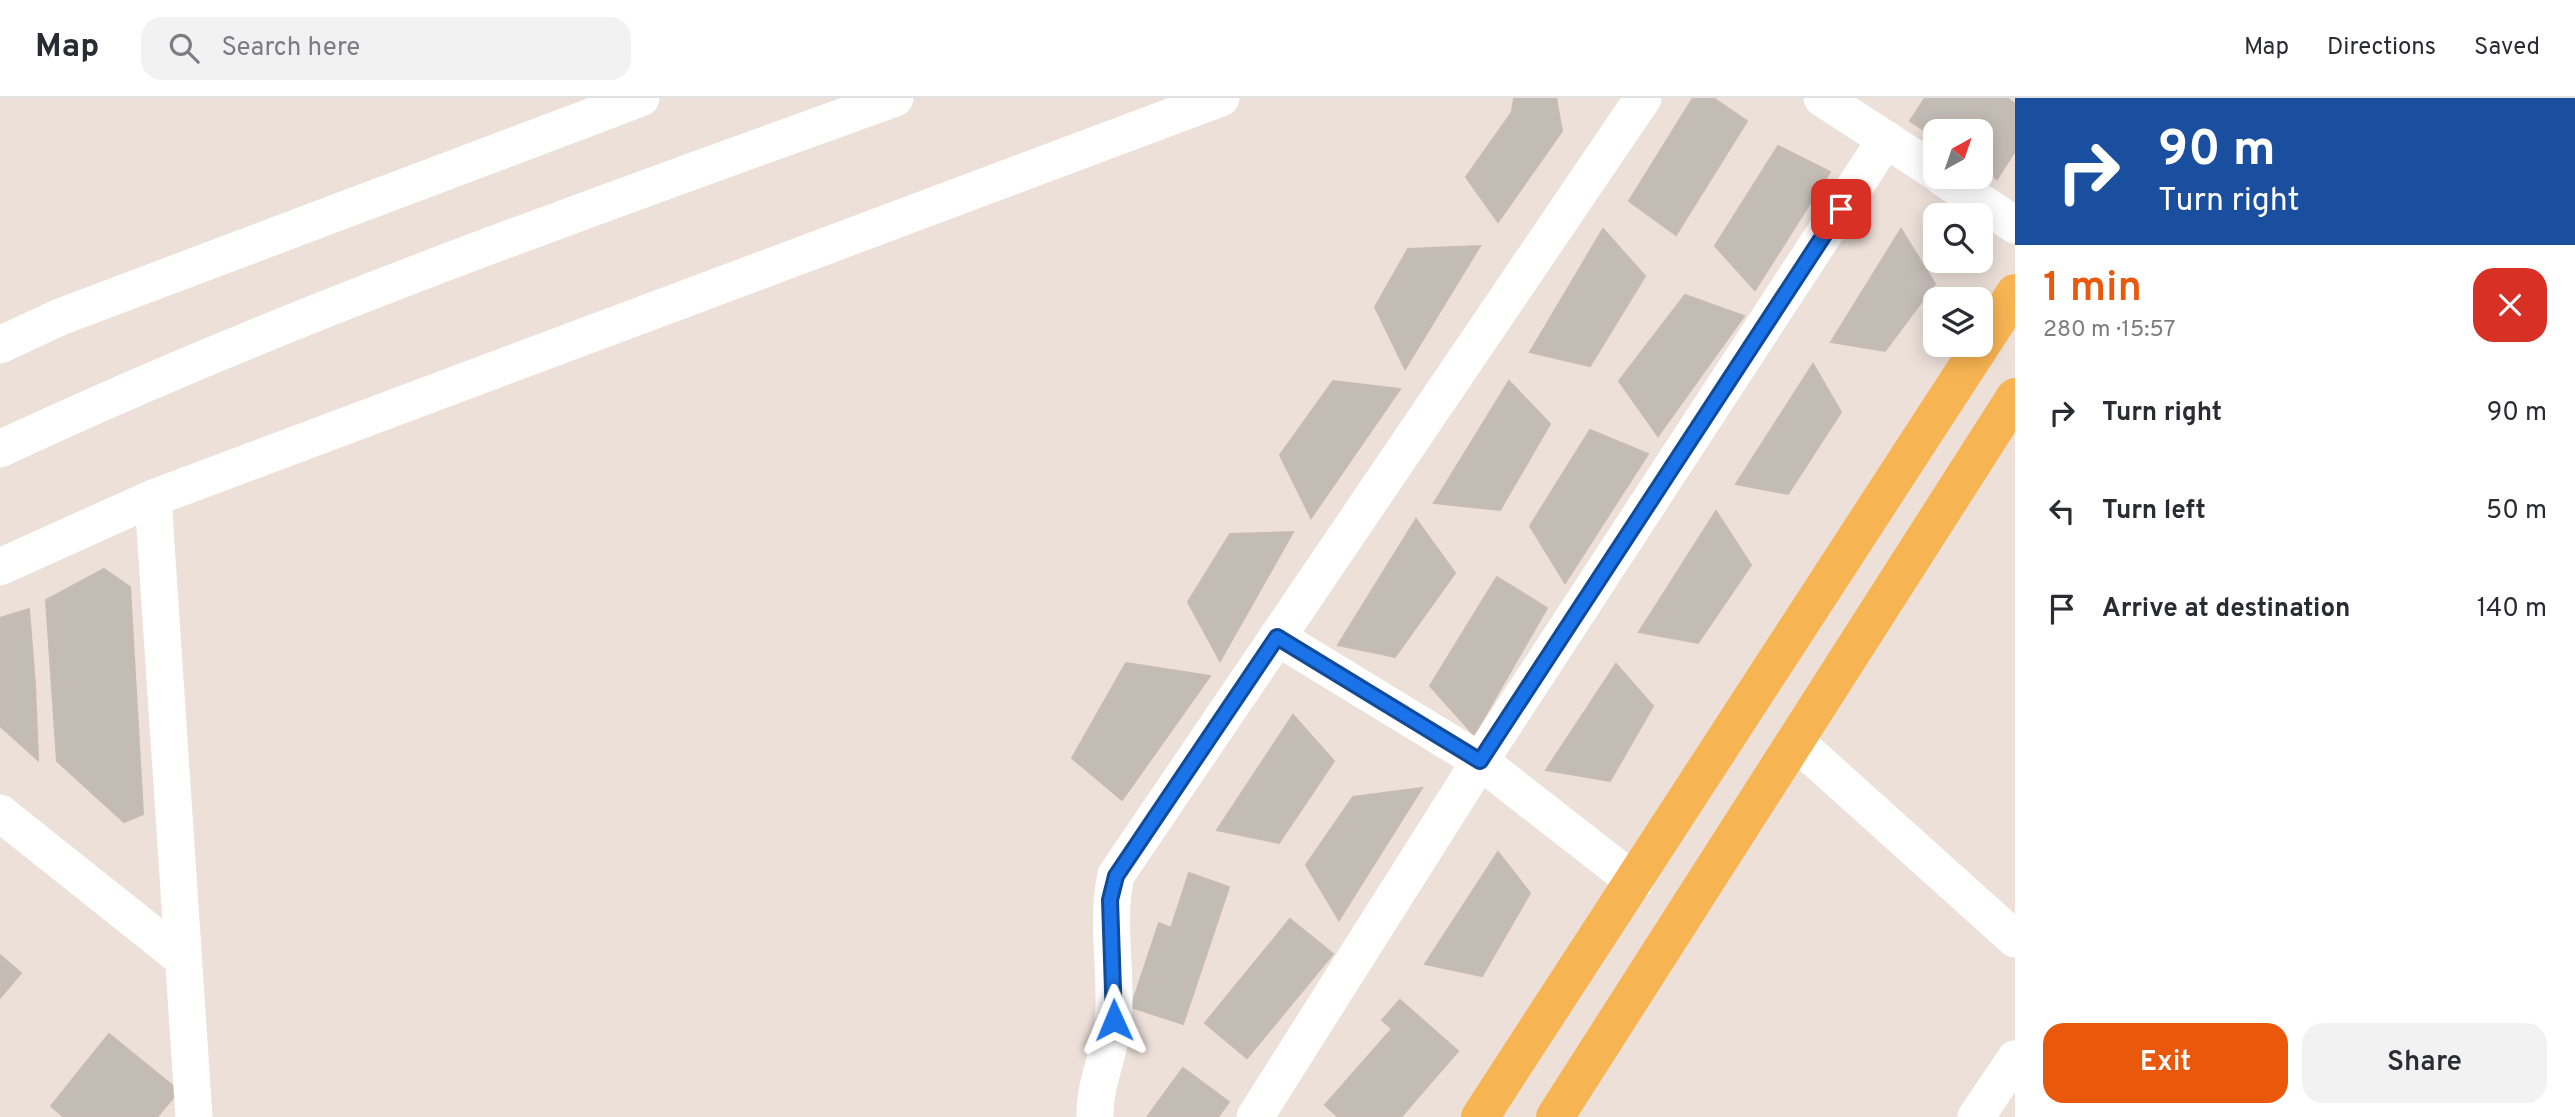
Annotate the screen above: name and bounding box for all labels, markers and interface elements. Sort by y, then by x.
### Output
search box [141,17,631,80]
text: Map [35,27,99,69]
icon: search [165,29,203,67]
text: Search here [221,32,360,65]
text: Map [2244,33,2289,63]
text: Directions [2327,33,2436,63]
text: Saved [2474,33,2540,63]
north arrow [1923,119,1993,189]
map controls [1923,119,1993,357]
text: 90 m [2158,121,2276,183]
icon: right [2043,126,2134,217]
pin [1811,179,1871,239]
text: Turn right [2158,182,2300,222]
icon: arrive [1822,190,1860,228]
button: search [1923,203,1993,273]
text: 1 min [2043,263,2142,316]
button: close [2473,268,2547,342]
button: layers [1923,287,1993,357]
text: 280 m · 15:57 [2043,316,2175,345]
icon: right [2043,394,2081,432]
text: Turn right [2102,397,2222,430]
text: 90 m [2487,397,2547,430]
icon: left [2043,492,2081,530]
text: Turn left [2102,495,2206,528]
text: 50 m [2486,495,2547,528]
icon: arrive [2043,590,2081,628]
text: Arrive at destination [2102,593,2350,626]
text: 140 m [2477,593,2547,626]
position arrow [1077,983,1151,1057]
button: Exit [2043,1023,2288,1103]
button: Share [2302,1023,2547,1103]

